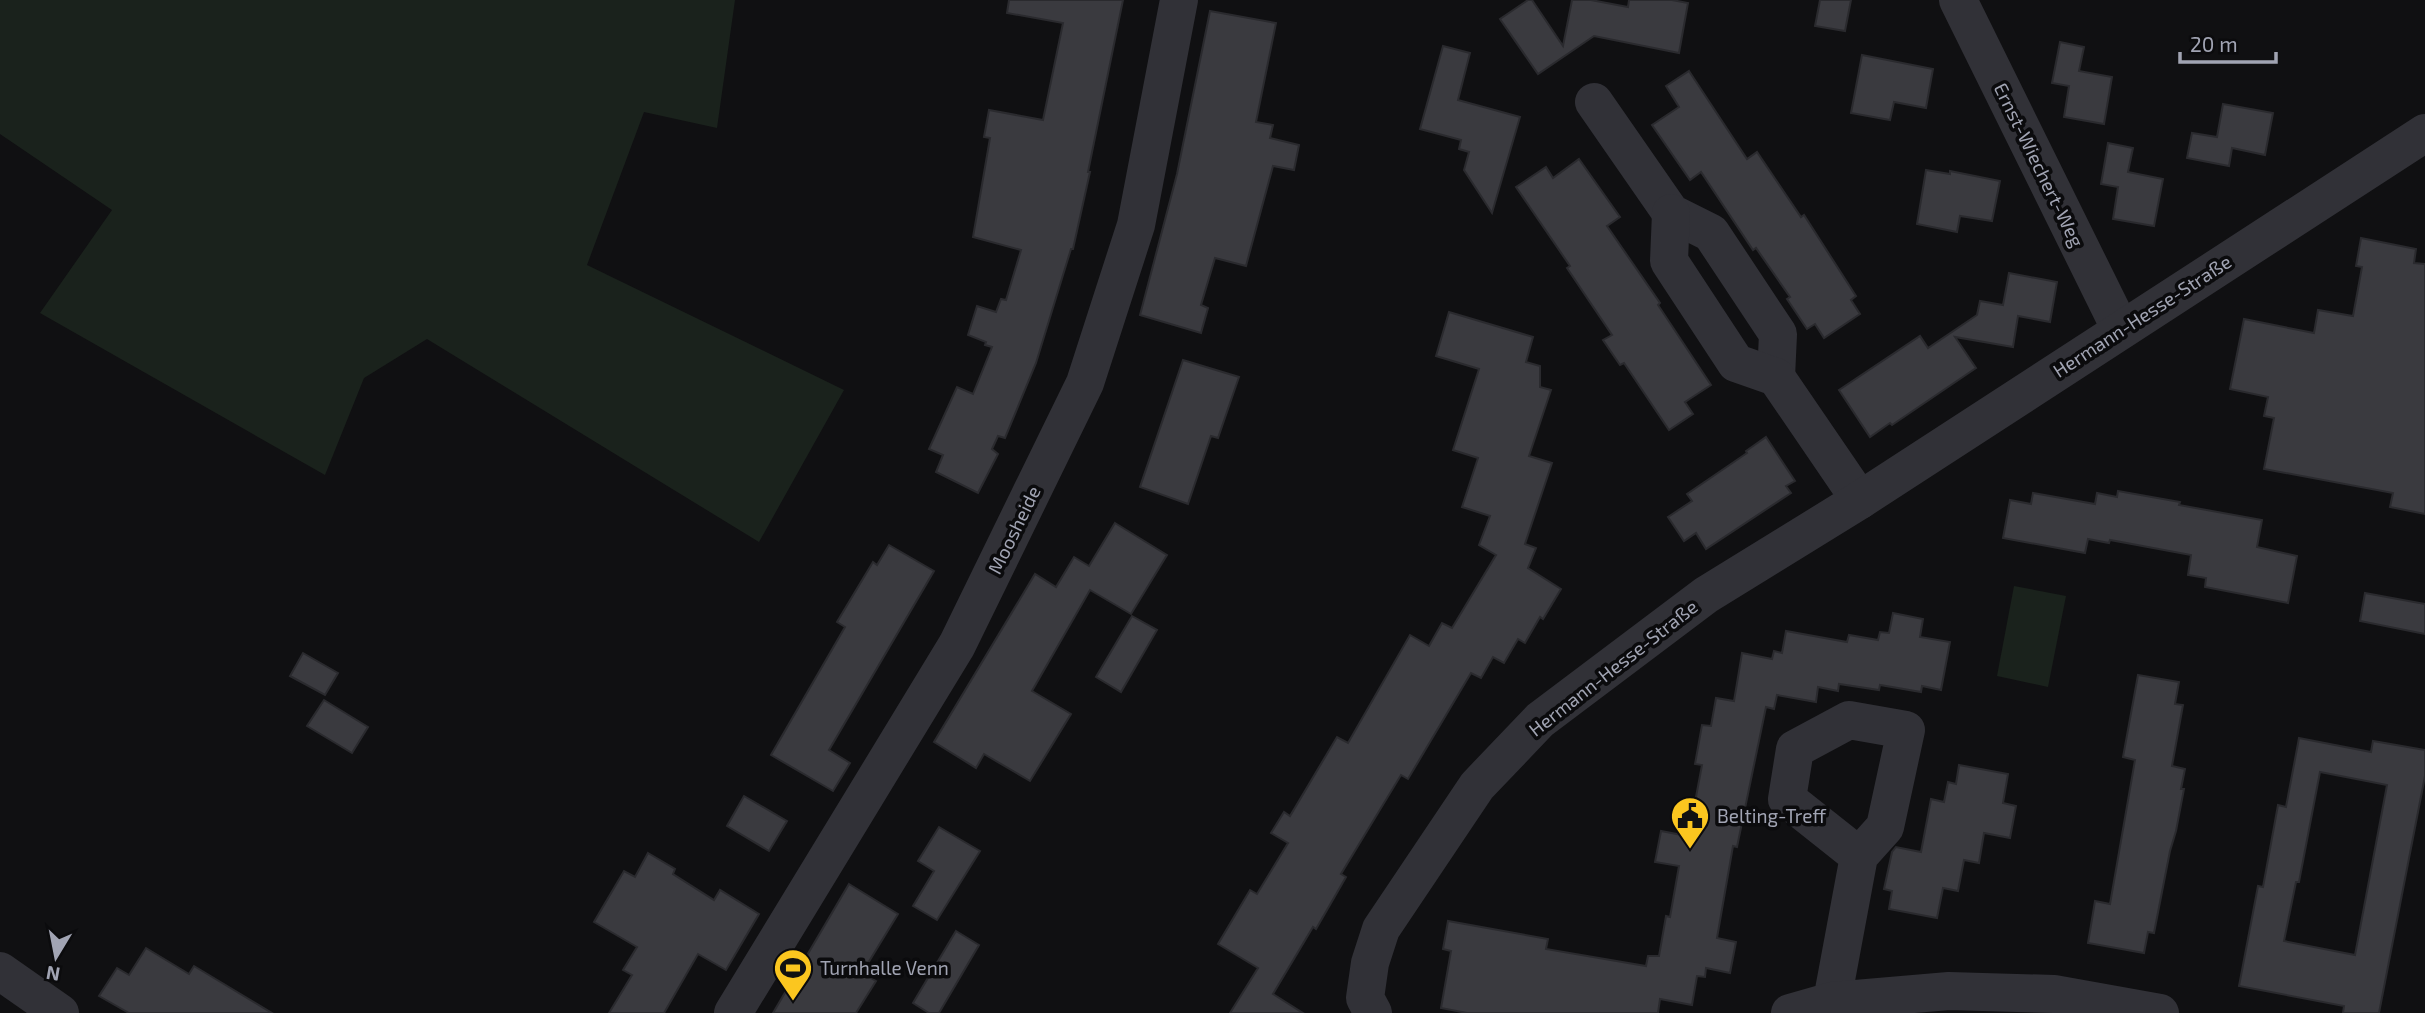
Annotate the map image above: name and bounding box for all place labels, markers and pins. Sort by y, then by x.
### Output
public building icon: Belting-Treff [1669,795,1711,850]
place label: Belting-Treff [1717,804,1826,827]
sports icon: Turnhalle Venn [772,947,814,1002]
place label: Turnhalle Venn [820,956,949,979]

